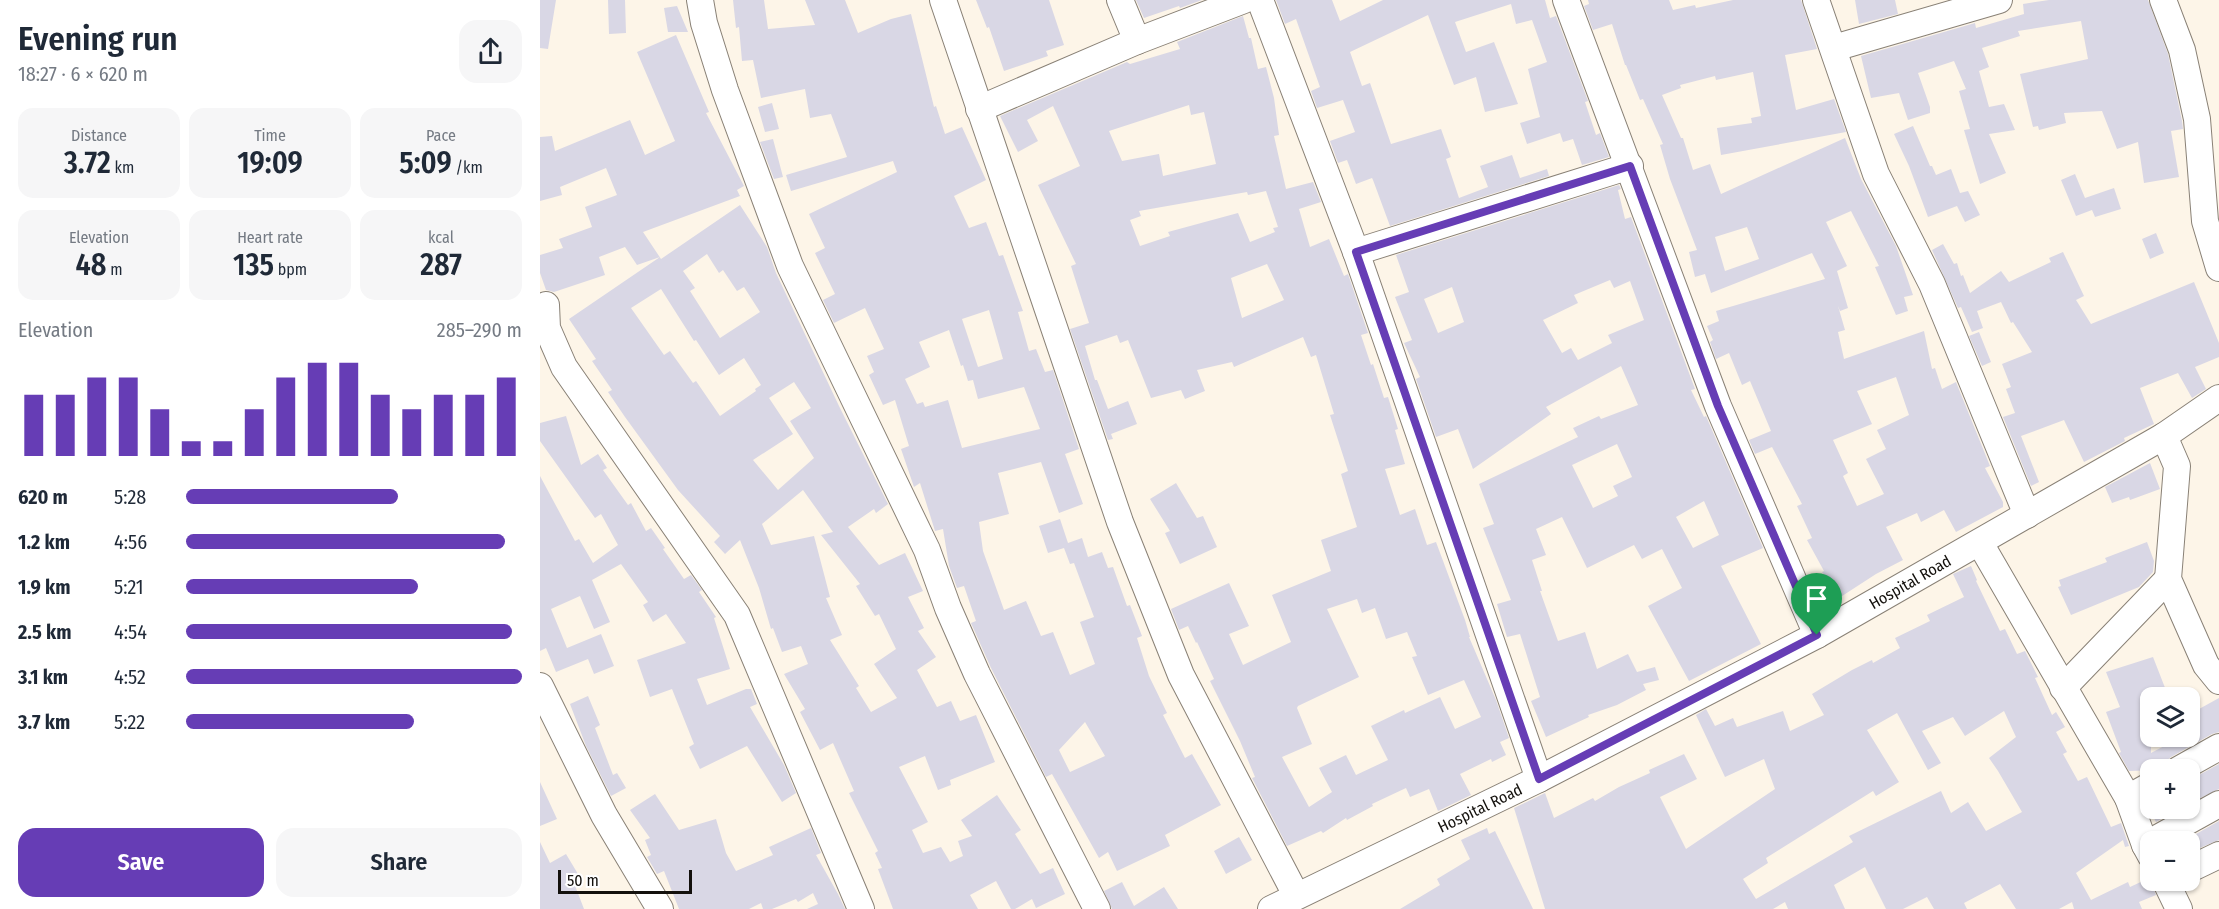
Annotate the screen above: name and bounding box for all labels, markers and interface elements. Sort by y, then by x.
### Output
text: Evening run [18,19,178,59]
button: share [459,20,522,83]
text: 18:27 · 6 × 620 m [18,62,148,86]
text: Distance [71,126,127,145]
text: Time [254,126,286,145]
text: Pace [426,126,456,145]
text: 3.72 [64,145,111,181]
text: 19:09 [237,145,303,181]
text: 5:09 [399,145,452,181]
text: km [111,158,134,177]
text: /km [452,158,483,177]
text: Elevation [69,228,129,247]
text: Heart rate [237,228,303,247]
text: kcal [428,228,454,247]
text: 48 [76,247,106,283]
text: 135 [233,247,274,283]
text: 287 [420,247,462,283]
text: m [106,260,122,279]
text: bpm [274,260,307,279]
text: Elevation [18,318,93,342]
text: 285–290 m [437,318,522,342]
text: 620 m [18,485,68,509]
text: 5:28 [114,485,146,509]
text: 1.2 km [18,530,70,554]
text: 4:56 [114,530,147,554]
street label: Hospital Road [1866,551,1955,613]
pin [1791,573,1842,635]
text: 1.9 km [18,575,71,599]
text: 5:21 [114,575,144,599]
icon: arrive [1800,582,1833,615]
text: 2.5 km [18,620,71,644]
text: 4:54 [114,620,147,644]
text: 3.1 km [18,665,68,689]
text: 4:52 [114,665,146,689]
map controls [2140,687,2200,891]
button: layers [2140,687,2200,747]
text: 3.7 km [18,710,70,734]
text: 5:22 [114,710,145,734]
button: + [2140,759,2200,819]
street label: Hospital Road [1435,780,1525,837]
button: Save [18,828,264,897]
button: Share [276,828,522,897]
button: − [2140,831,2200,891]
scale bar [558,867,692,894]
text: 50 m [567,871,599,890]

